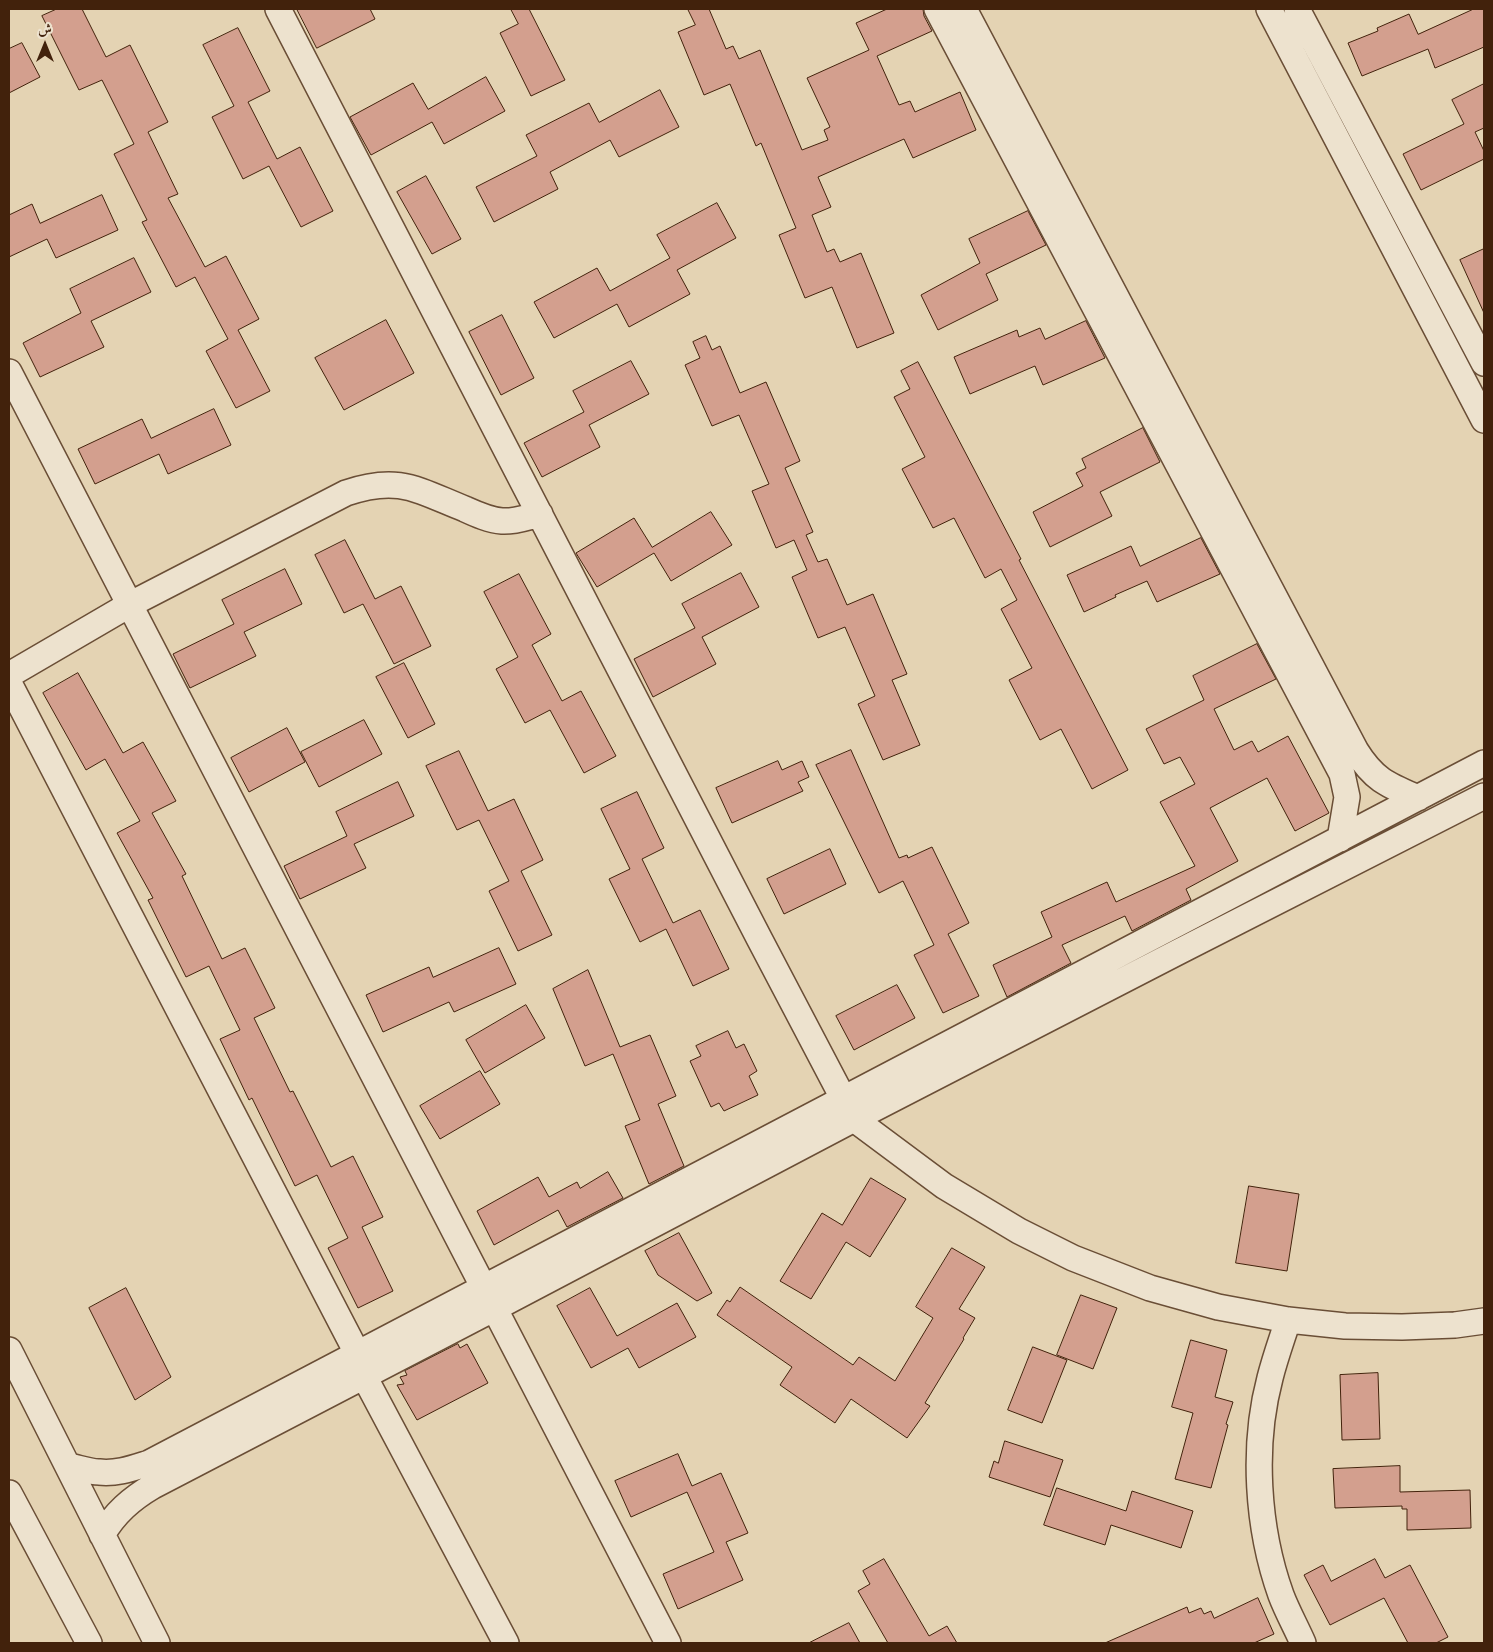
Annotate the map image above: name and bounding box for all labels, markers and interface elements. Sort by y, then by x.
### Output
north arrow [20,20,70,70]
text: ش [38,23,52,37]

